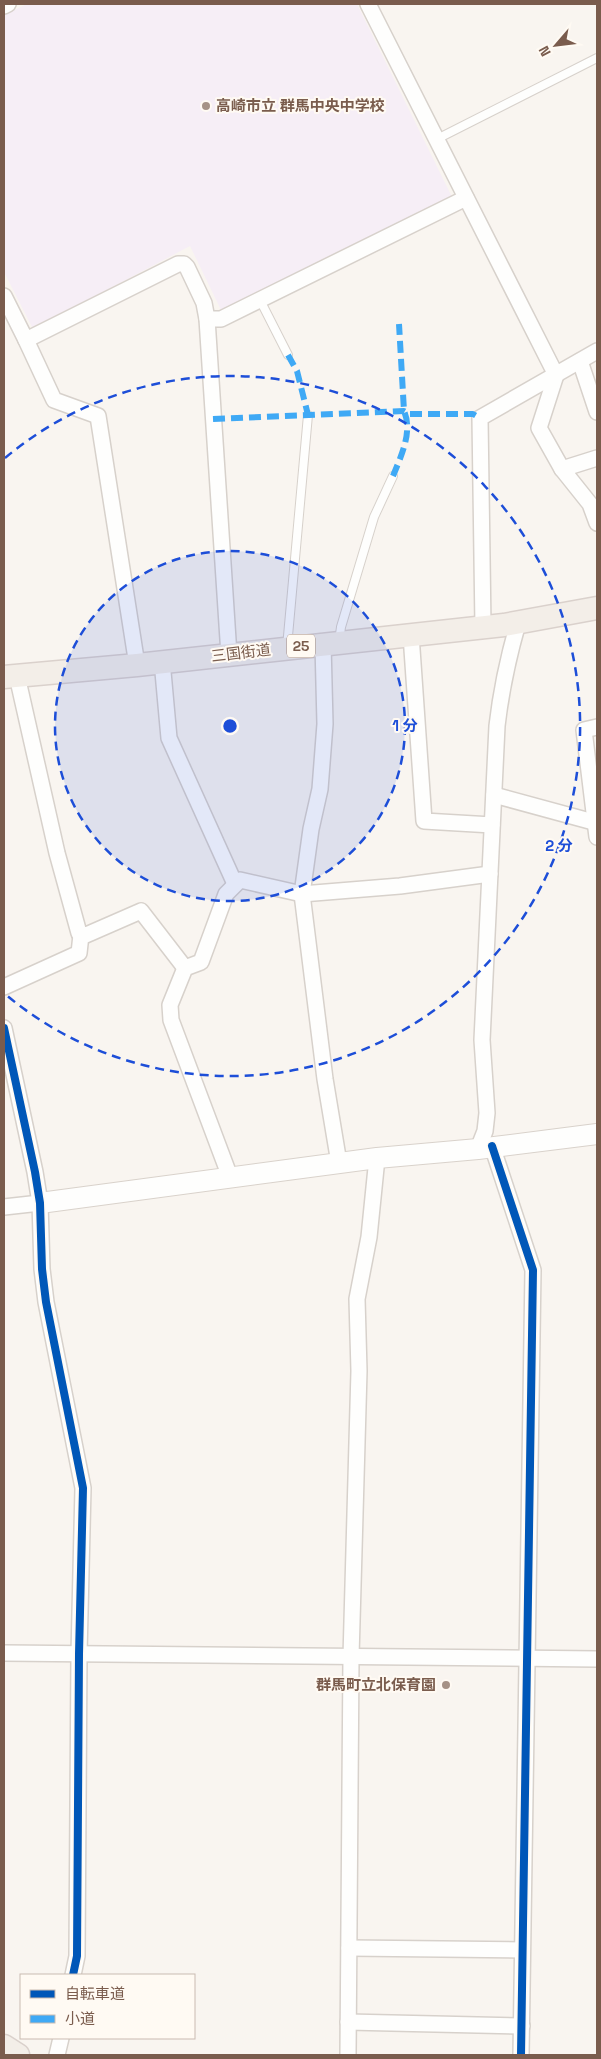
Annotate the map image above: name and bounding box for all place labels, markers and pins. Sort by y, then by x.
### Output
place label: 高崎市立 群馬中央中学校 [216,96,385,115]
marker: 高崎市立 群馬中央中学校 [200,100,212,112]
centre of rings [221,717,239,735]
place label: 群馬町立北保育園 [316,1675,436,1694]
marker: 群馬町立北保育園 [440,1679,452,1691]

